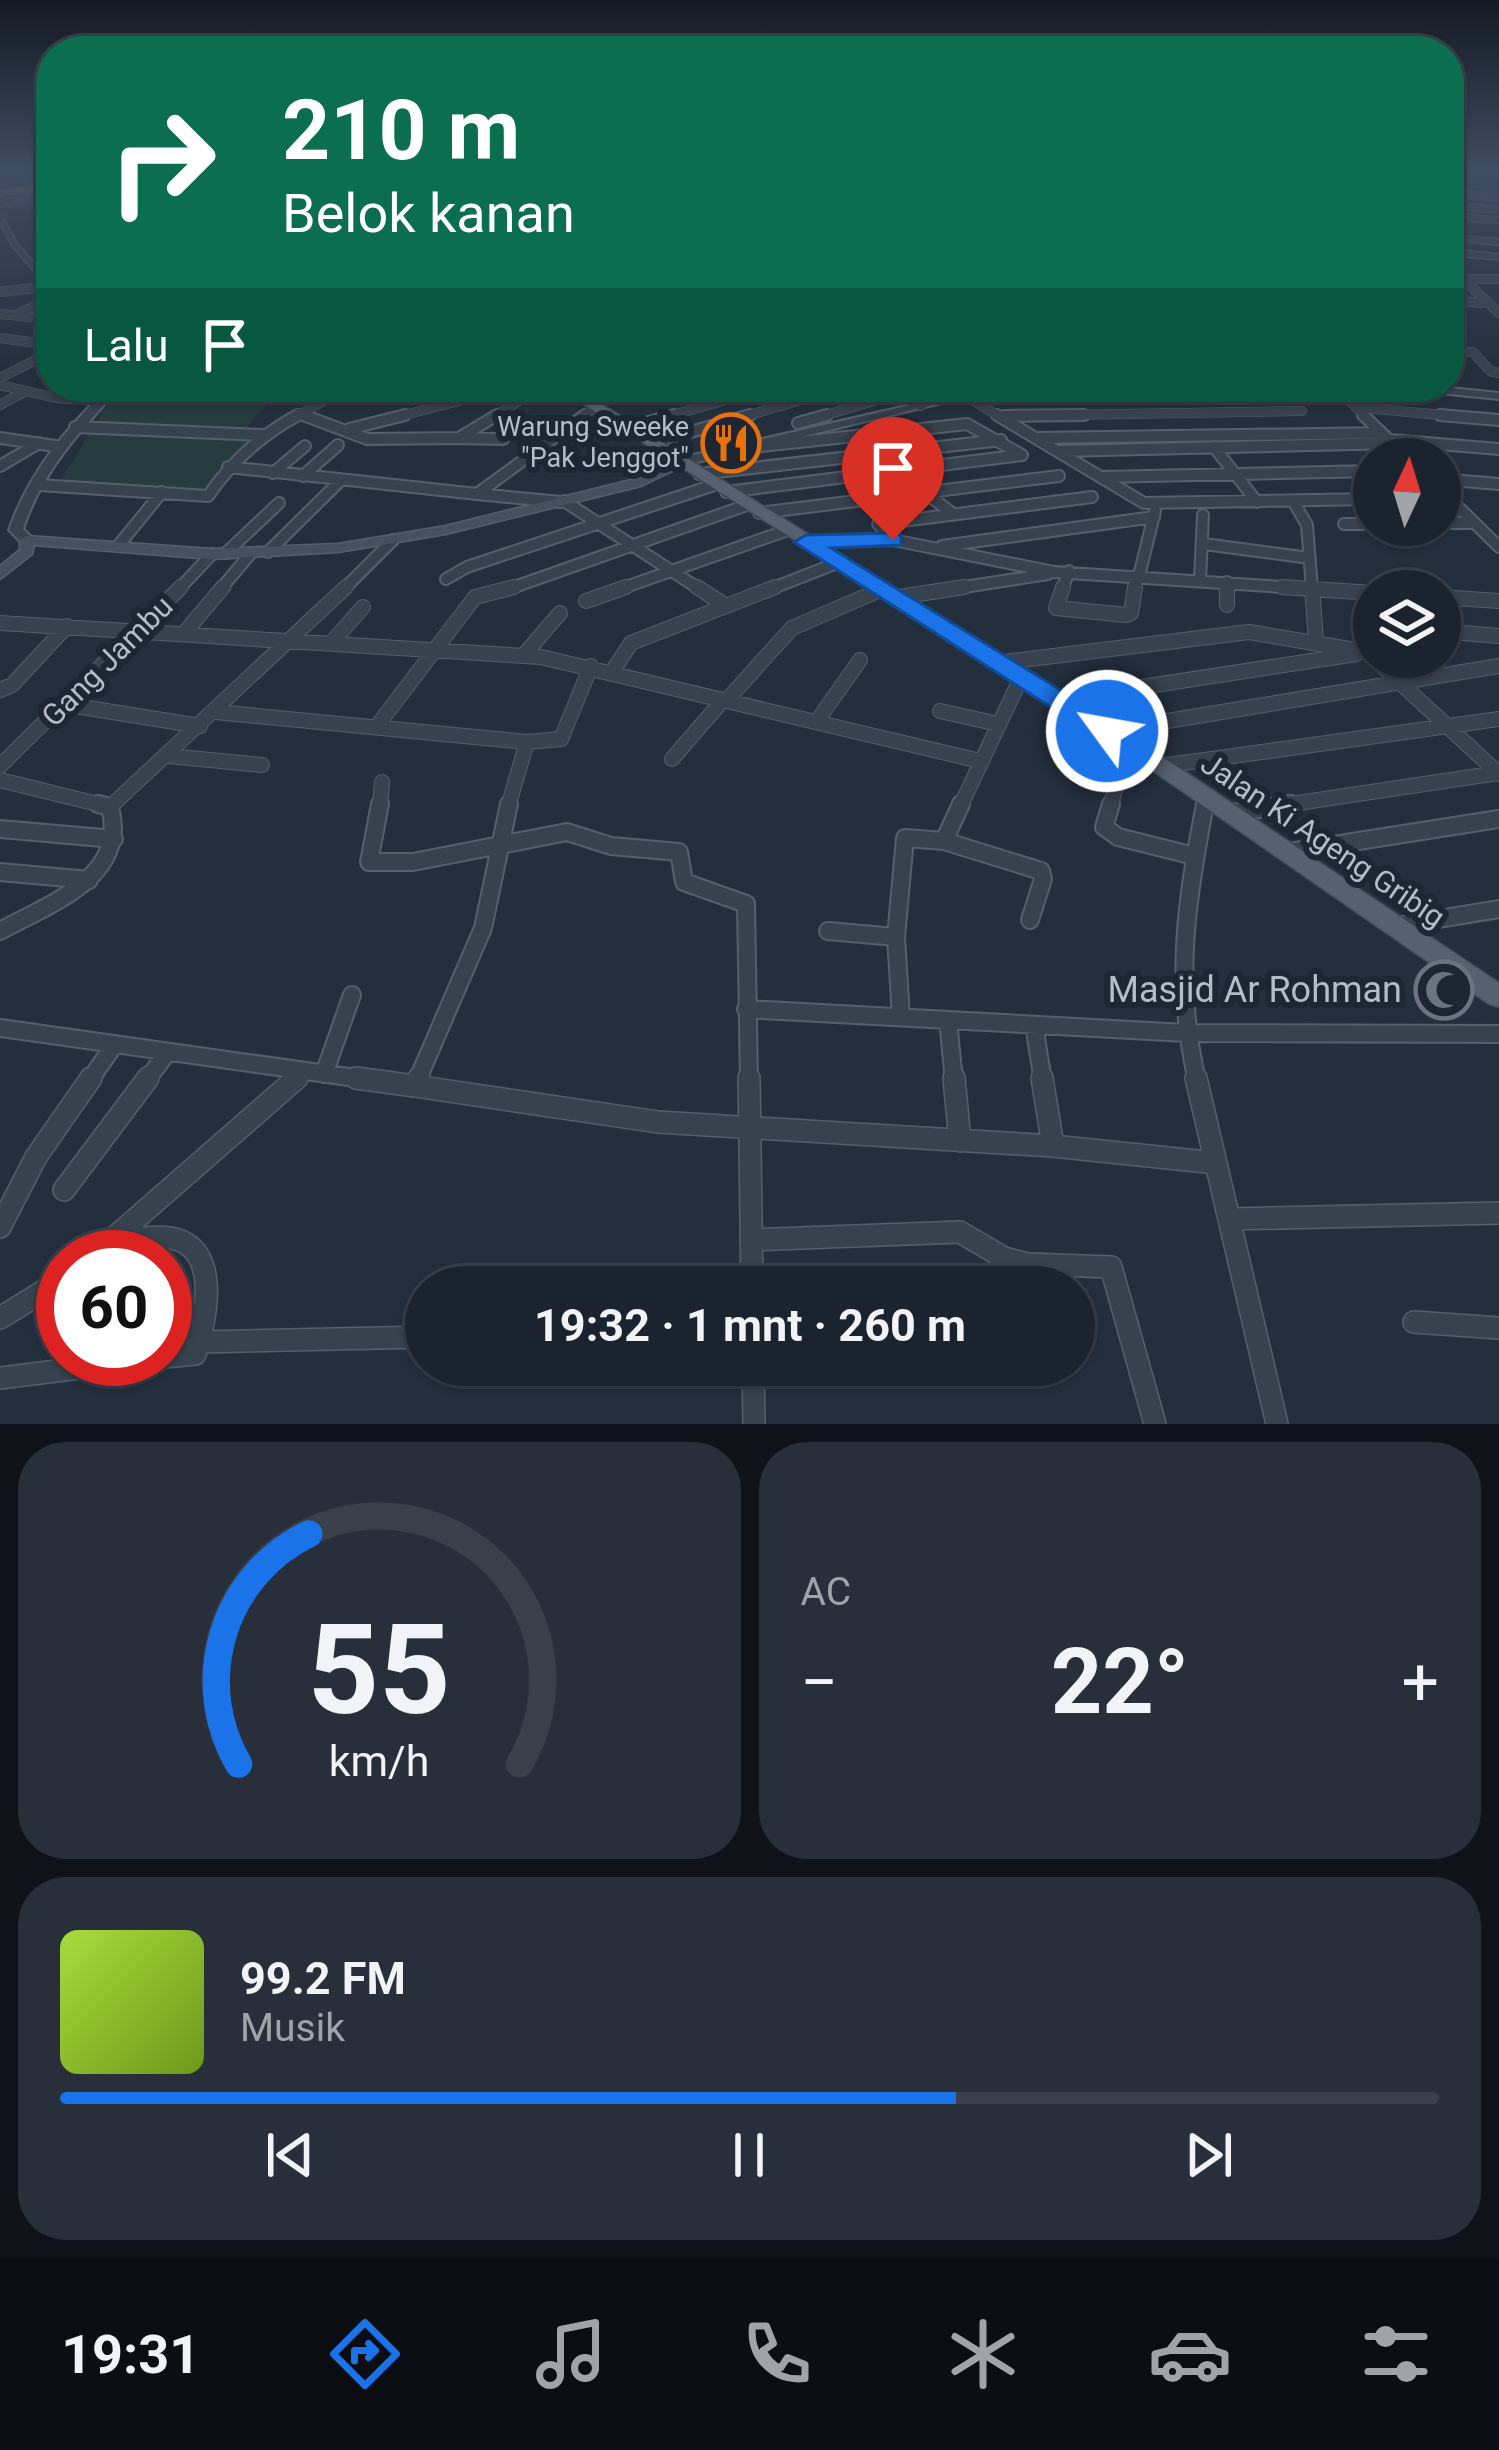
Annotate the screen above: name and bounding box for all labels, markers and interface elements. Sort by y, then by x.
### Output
text: 210 m [282,81,520,180]
icon: right [84,84,240,240]
text: Belok kanan [282,182,575,245]
icon: arrive [192,312,258,378]
text: Lalu [84,319,168,372]
place label: Warung Sweeke "Pak Jenggot" [497,411,689,474]
restaurant icon: Warung Sweeke "Pak Jenggot" [700,412,762,474]
pin [842,417,944,540]
icon: arrive [860,435,926,501]
north arrow [1353,438,1461,546]
map controls [1353,438,1461,678]
button: layers [1353,570,1461,678]
street label: Gang Jambu [34,588,180,734]
position arrow [1044,668,1170,794]
street label: Jalan Ki Ageng Gribig [1195,745,1451,935]
mosque icon: Masjid Ar Rohman [1413,959,1475,1021]
place label: Masjid Ar Rohman [1108,969,1402,1011]
speed limit sign: 60 [36,1230,192,1386]
text: 19:32 · 1 mnt · 260 m [534,1299,966,1352]
text: AC [801,1569,851,1615]
text: 55 [308,1597,451,1743]
text: 22° [1051,1630,1189,1735]
text: − [801,1644,838,1721]
text: + [1402,1644,1439,1721]
text: km/h [329,1735,430,1785]
text: 99.2 FM [240,1952,406,2005]
text: Musik [240,2005,345,2051]
icon: previous [257,2122,323,2188]
icon: pause [716,2122,782,2188]
icon: next [1176,2122,1242,2188]
icon: directions [323,2312,407,2396]
icon: music [529,2312,613,2396]
icon: phone [735,2312,819,2396]
icon: climate [941,2312,1025,2396]
icon: car [1148,2312,1232,2396]
icon: filters [1354,2312,1438,2396]
text: 19:31 [61,2323,200,2386]

